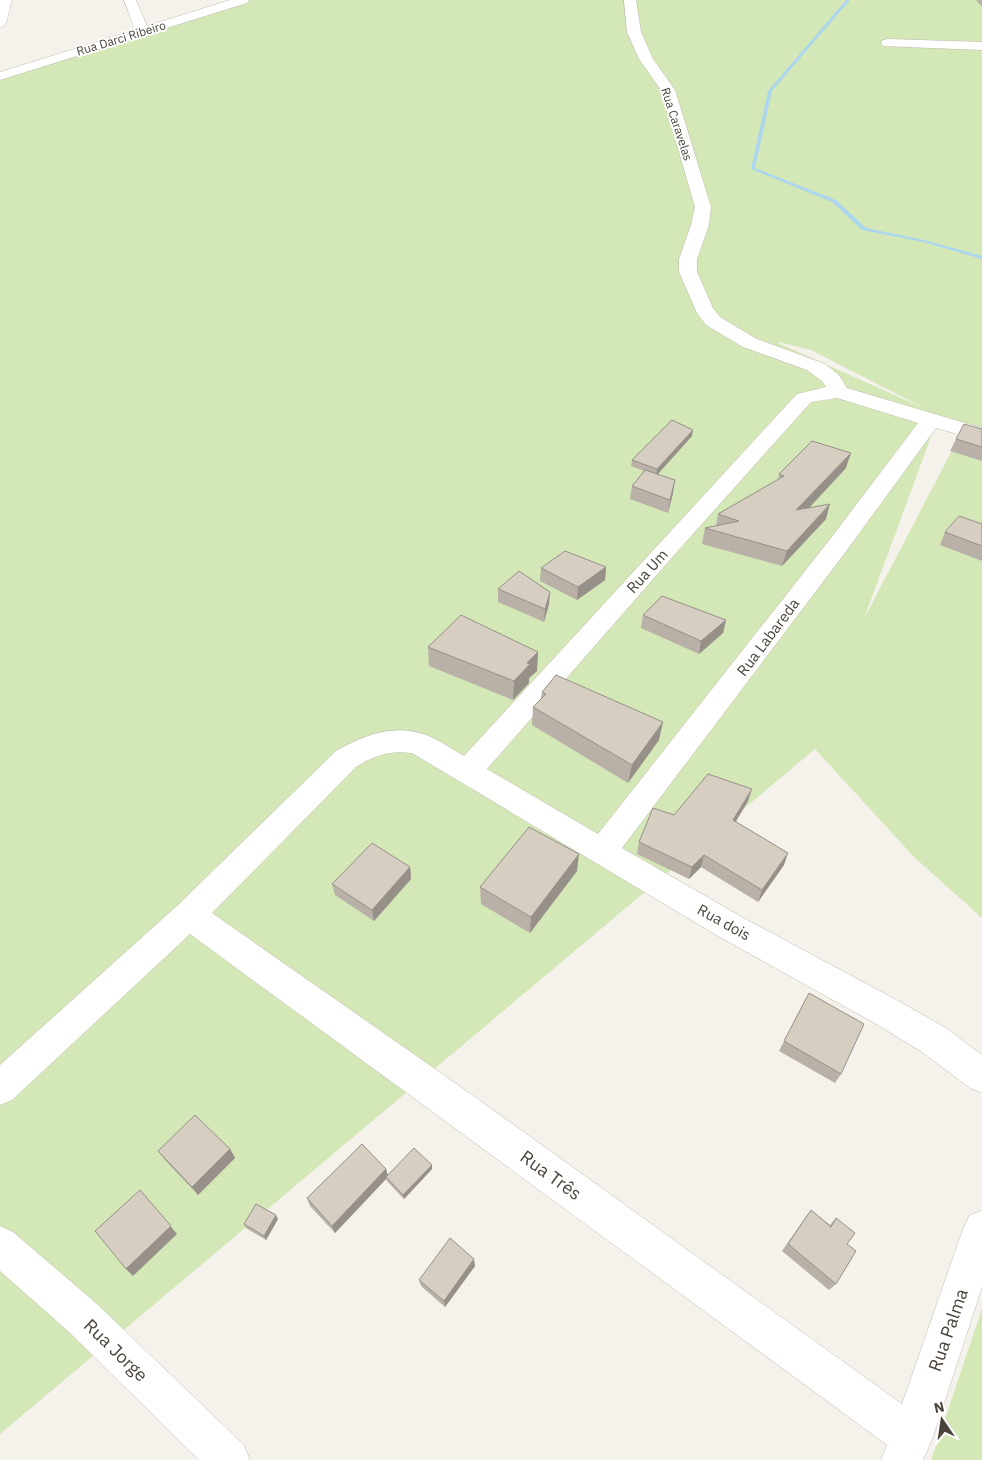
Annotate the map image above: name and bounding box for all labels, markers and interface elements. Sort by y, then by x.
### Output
street label: Rua Darci Ribeiro [74,17,168,59]
street label: Rua Caravelas [658,85,696,163]
street label: Rua Um [622,545,672,597]
street label: Rua Labareda [733,594,803,680]
street label: Rua dois [694,900,754,944]
street label: Rua Três [516,1145,586,1205]
street label: Rua Palma [923,1285,973,1374]
street label: Rua Jorge [79,1314,153,1386]
north arrow [917,1395,967,1445]
text: N [932,1397,946,1417]

